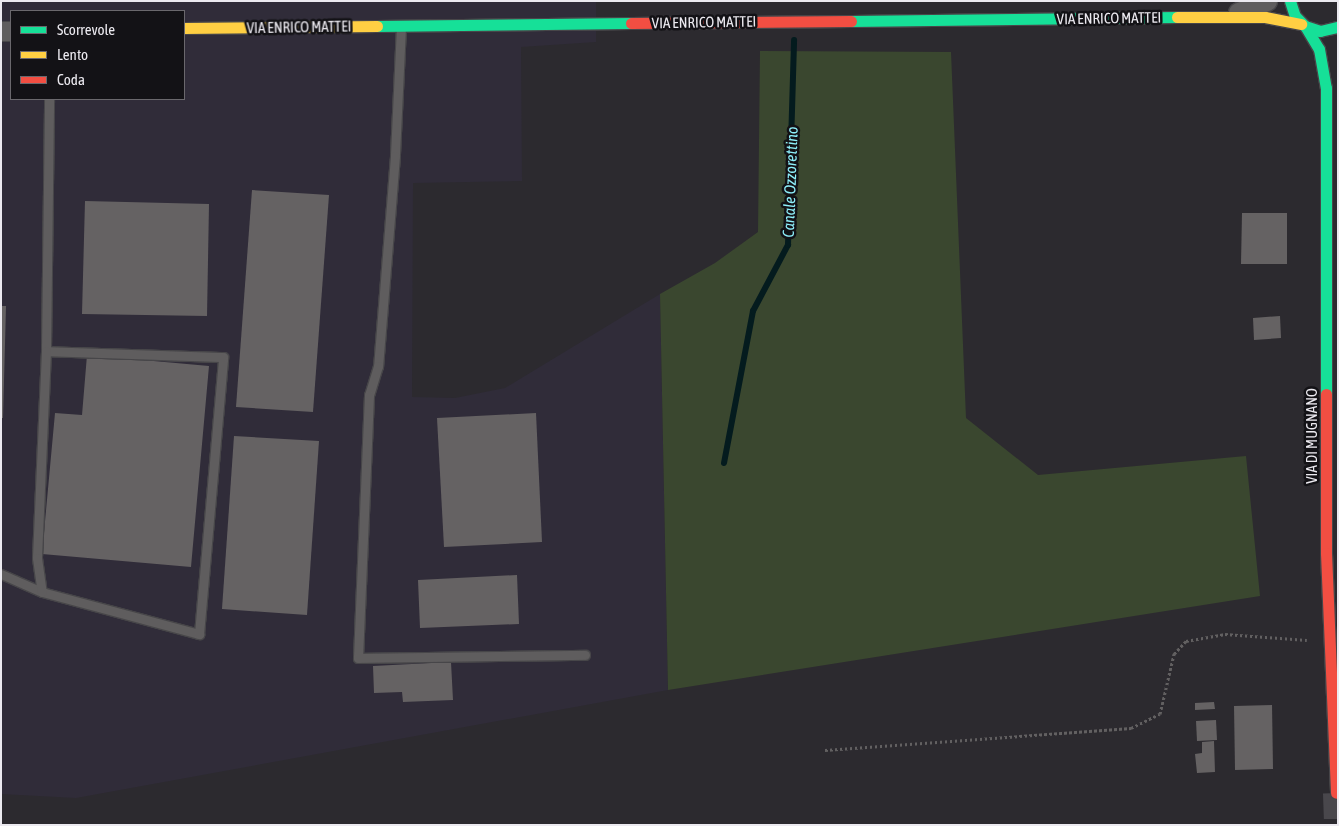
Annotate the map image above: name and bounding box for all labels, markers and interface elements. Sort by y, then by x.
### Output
street label: VIA ENRICO MATTEI [1057,8,1161,28]
legend [10,10,185,100]
street label: VIA ENRICO MATTEI [652,12,756,32]
street label: VIA ENRICO MATTEI [247,17,351,37]
text: Scorrevole [57,21,115,38]
text: Lento [57,46,88,63]
text: Coda [57,71,85,88]
water label: Canale Ozzorettino [778,126,802,238]
street label: VIA DI MUGNANO [1303,388,1321,484]

